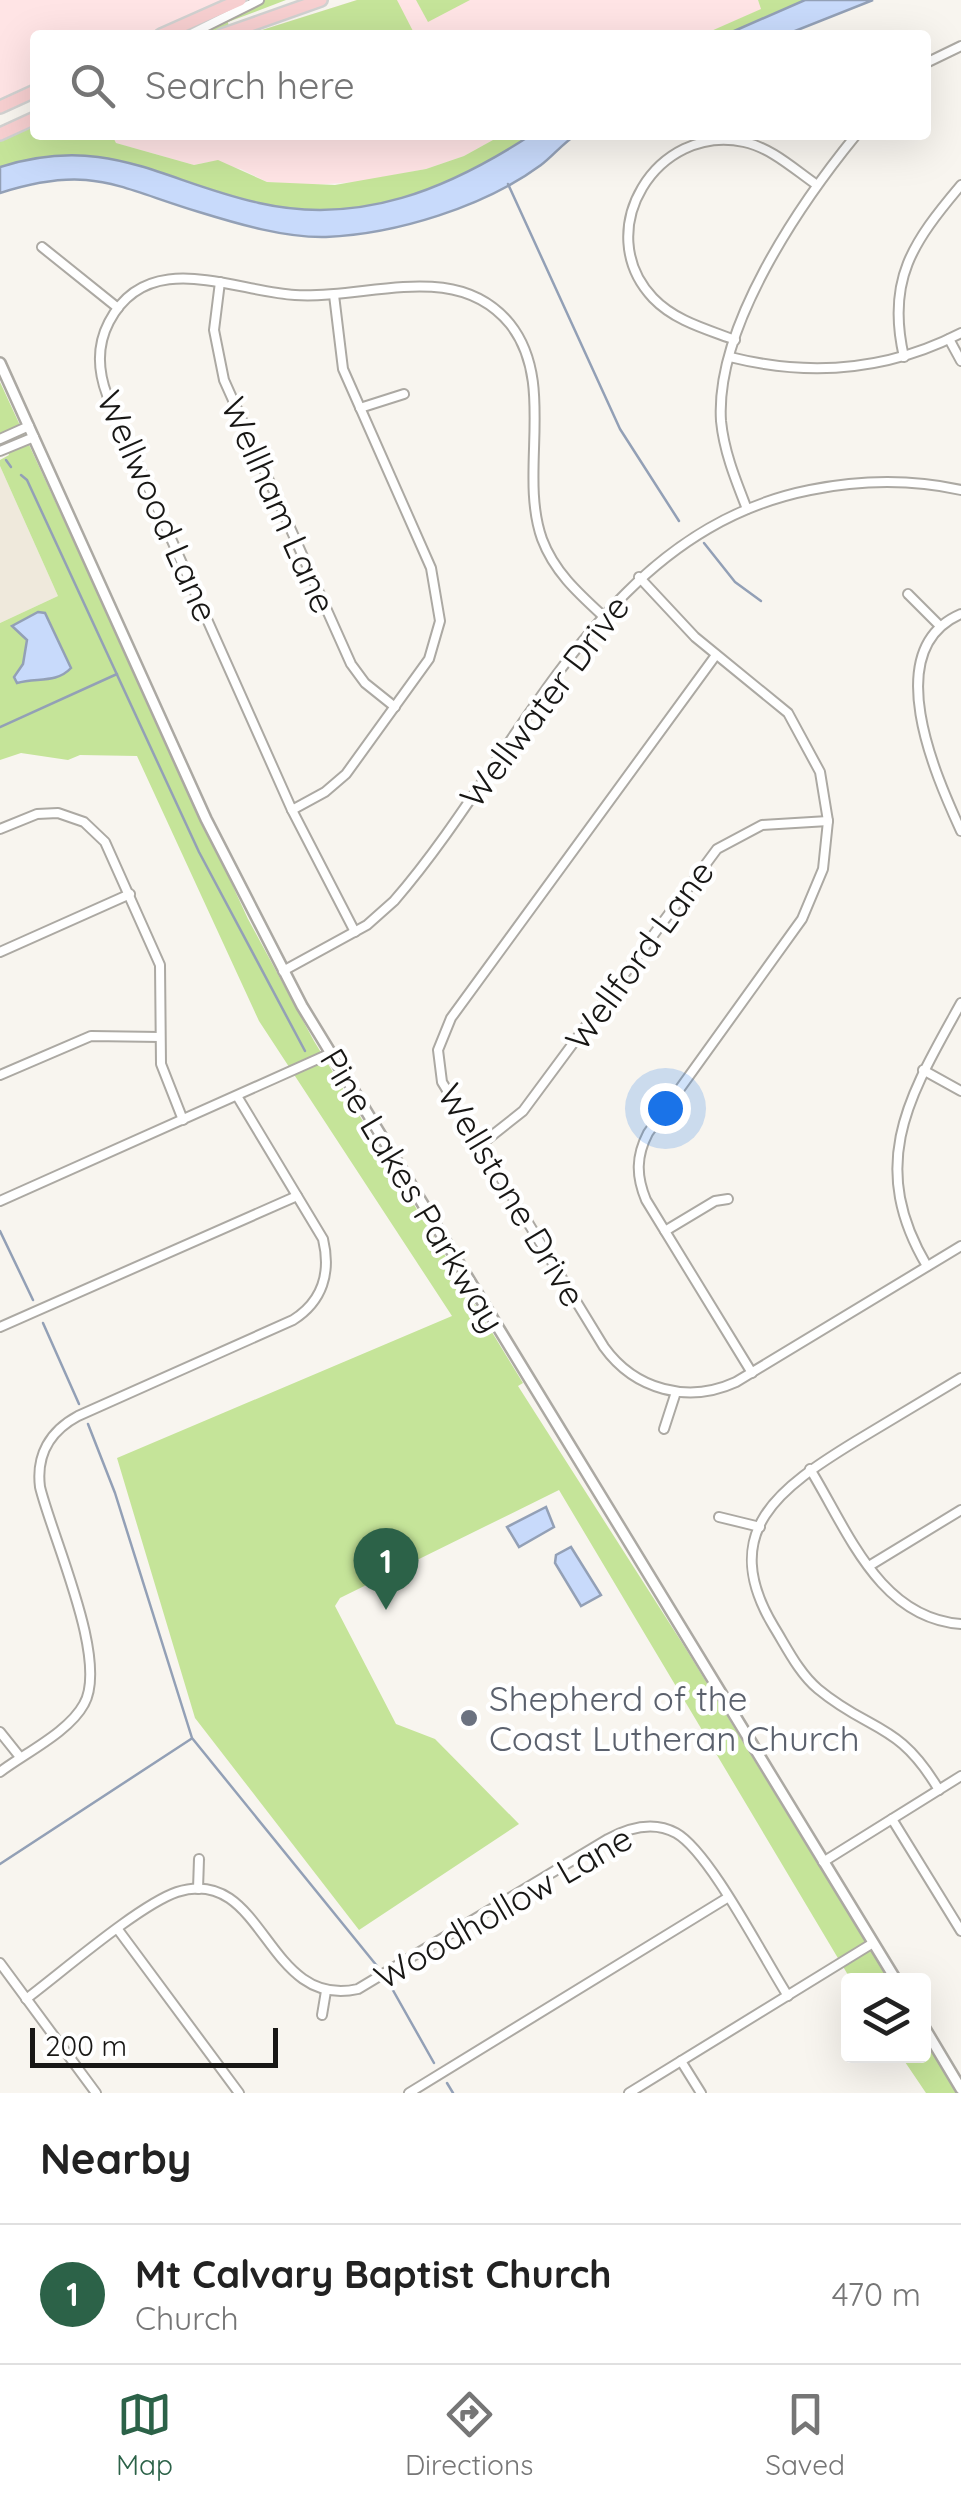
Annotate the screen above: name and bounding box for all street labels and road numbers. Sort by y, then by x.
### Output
street label: Wellwood Lane [87,384,229,628]
street label: Wellham Lane [212,390,346,620]
street label: Wellwater Drive [450,586,638,816]
street label: Wellford Lane [555,851,723,1059]
street label: Pine Lakes Parkway [311,1040,515,1340]
street label: Wellstone Drive [428,1076,596,1314]
street label: Woodhollow Lane [366,1815,640,1999]

